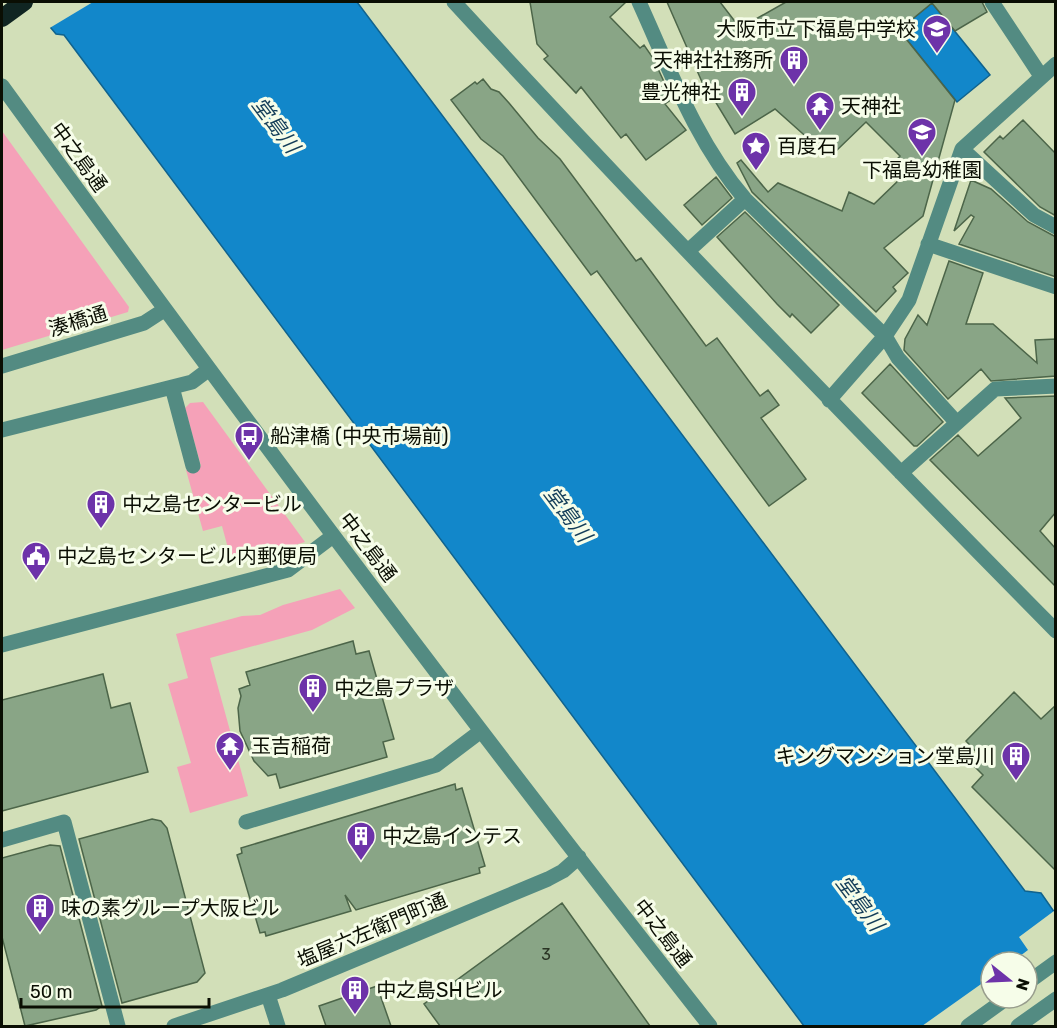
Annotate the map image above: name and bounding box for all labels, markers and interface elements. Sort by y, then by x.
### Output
school or university icon: 大阪市立下福島中学校 [921,13,953,55]
place label: 大阪市立下福島中学校 [716,17,916,41]
building icon: 天神社社務所 [778,44,810,86]
place label: 天神社社務所 [653,48,773,72]
building icon: 豊光神社 [726,76,758,118]
place label: 豊光神社 [641,80,721,104]
temple icon: 天神社 [804,90,836,132]
water label: 堂島川 [247,92,306,159]
place label: 天神社 [841,94,901,118]
school or university icon: 下福島幼稚園 [906,116,938,158]
street label: 中之島通 [46,118,112,196]
place icon: 百度石 [740,130,772,172]
place label: 百度石 [777,134,837,158]
place label: 下福島幼稚園 [862,158,982,182]
street label: 湊橋通 [46,301,110,341]
bus stop icon: 船津橋 (中央市場前) [233,420,265,462]
place label: 船津橋 (中央市場前) [270,424,448,448]
water label: 堂島川 [539,481,598,548]
building icon: 中之島センタービル [85,488,117,530]
place label: 中之島センタービル [122,492,302,516]
street label: 中之島通 [334,508,402,586]
public building icon: 中之島センタービル内郵便局 [20,540,52,582]
place label: 中之島センタービル内郵便局 [57,544,317,568]
building icon: 中之島プラザ [297,672,329,714]
place label: 中之島プラザ [334,676,454,700]
temple icon: 玉吉稲荷 [214,730,246,772]
place label: 玉吉稲荷 [251,734,331,758]
building icon: キングマンション堂島川 [1000,740,1032,782]
place label: キングマンション堂島川 [776,744,995,768]
building icon: 中之島インテス [345,820,377,862]
place label: 中之島インテス [382,824,522,848]
water label: 堂島川 [831,870,890,937]
street label: 塩屋六左衛門町通 [294,888,450,972]
building icon: 味の素グループ大阪ビル [24,892,56,934]
street label: 中之島通 [629,894,697,972]
place label: 味の素グループ大阪ビル [61,896,280,920]
house number: 3 [541,945,551,964]
north arrow [979,950,1039,1010]
scale bar [21,971,208,1009]
building icon: 中之島SHビル [339,974,371,1016]
text: N [1012,976,1034,993]
place label: 中之島SHビル [376,978,503,1002]
text: 50 m [30,981,73,1003]

